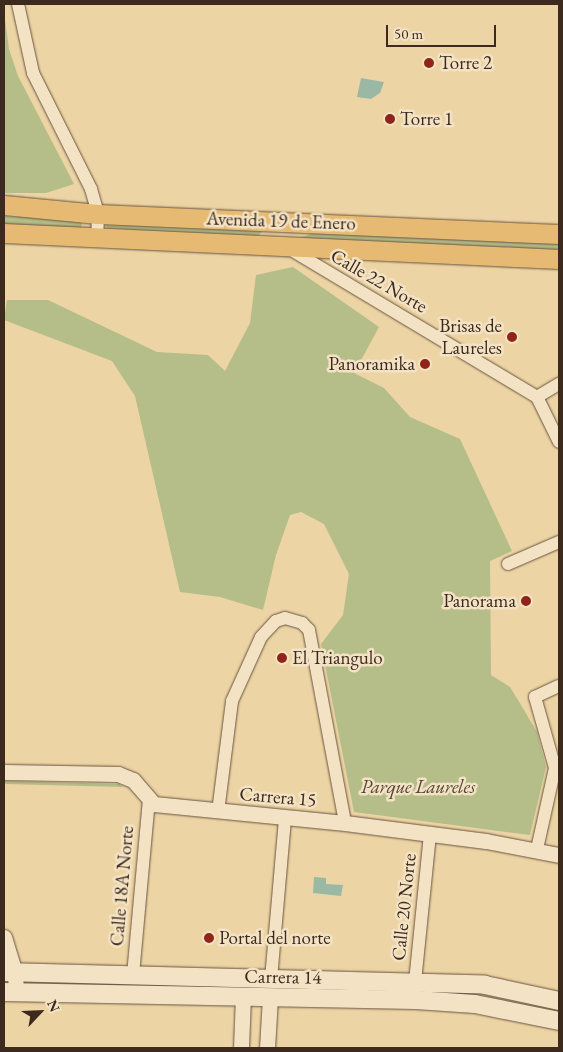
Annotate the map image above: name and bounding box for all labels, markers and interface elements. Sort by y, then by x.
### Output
scale bar [388,15,498,47]
text: 50 m [394,24,423,43]
place label: Torre 2 [439,52,492,74]
marker: Torre 2 [423,57,435,69]
place label: Torre 1 [400,108,453,130]
marker: Torre 1 [384,113,396,125]
street label: Avenida 19 de Enero [206,207,356,235]
street label: Calle 22 Norte [327,244,431,318]
place label: Brisas de Laureles [439,315,502,359]
marker: Brisas de Laureles [506,331,518,343]
place label: Panoramika [329,353,415,375]
marker: Panoramika [419,358,431,370]
place label: Panorama [443,590,516,612]
marker: Panorama [520,595,532,607]
place label: El Triangulo [292,647,383,669]
marker: El Triangulo [276,652,288,664]
park label: Parque Laureles [361,776,475,798]
street label: Carrera 15 [239,782,317,812]
street label: Calle 18A Norte [105,825,139,947]
street label: Calle 20 Norte [387,852,421,962]
place label: Portal del norte [219,927,331,949]
marker: Portal del norte [203,932,215,944]
street label: Carrera 14 [244,965,322,989]
north arrow [15,987,65,1037]
text: N [43,997,64,1015]

